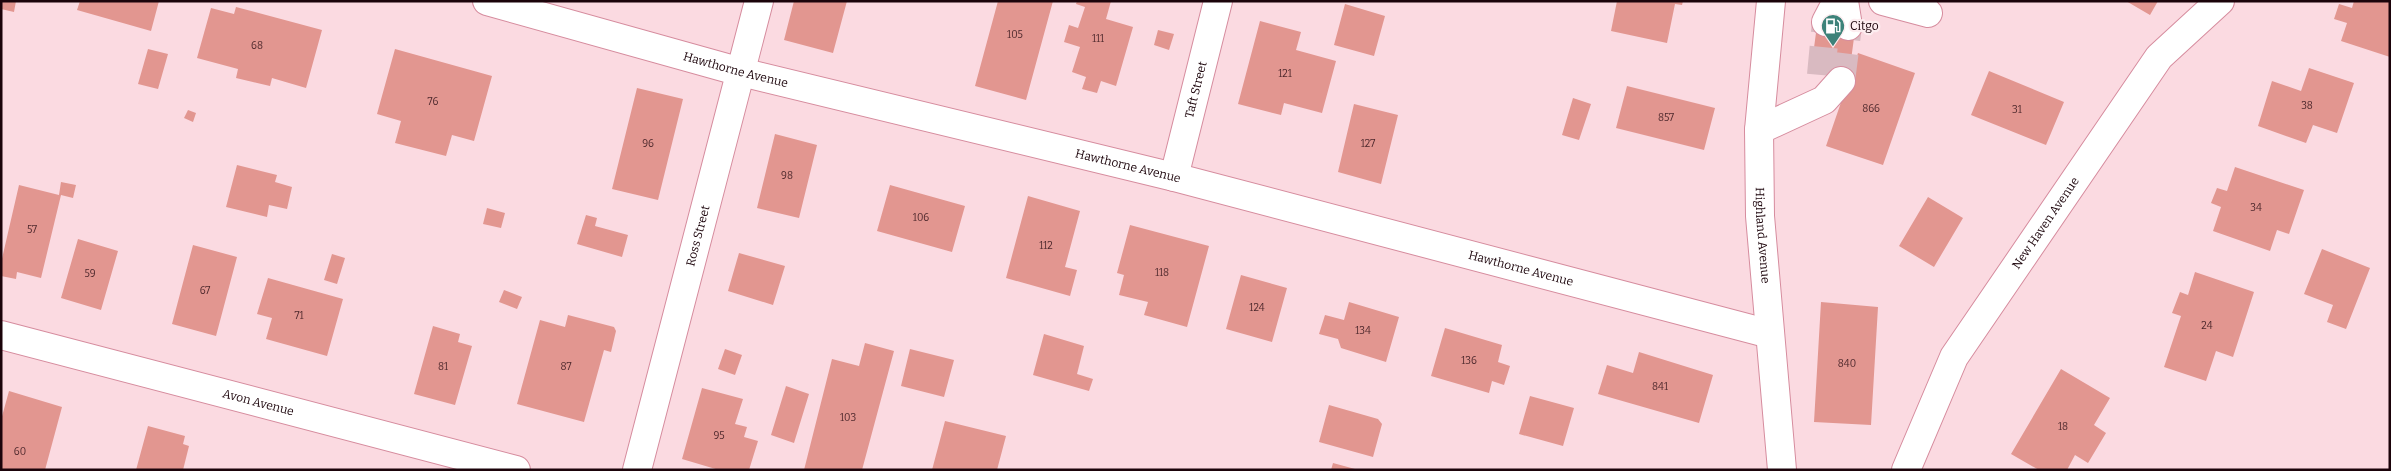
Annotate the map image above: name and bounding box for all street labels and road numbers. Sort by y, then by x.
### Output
street label: Hawthorne Avenue [682,49,790,90]
street label: Taft Street [1182,59,1210,119]
street label: Hawthorne Avenue [1074,146,1182,185]
street label: New Haven Avenue [2009,174,2082,272]
street label: Highland Avenue [1753,187,1773,284]
street label: Ross Street [683,203,713,268]
street label: Hawthorne Avenue [1467,248,1575,289]
street label: Avon Avenue [221,386,296,419]

